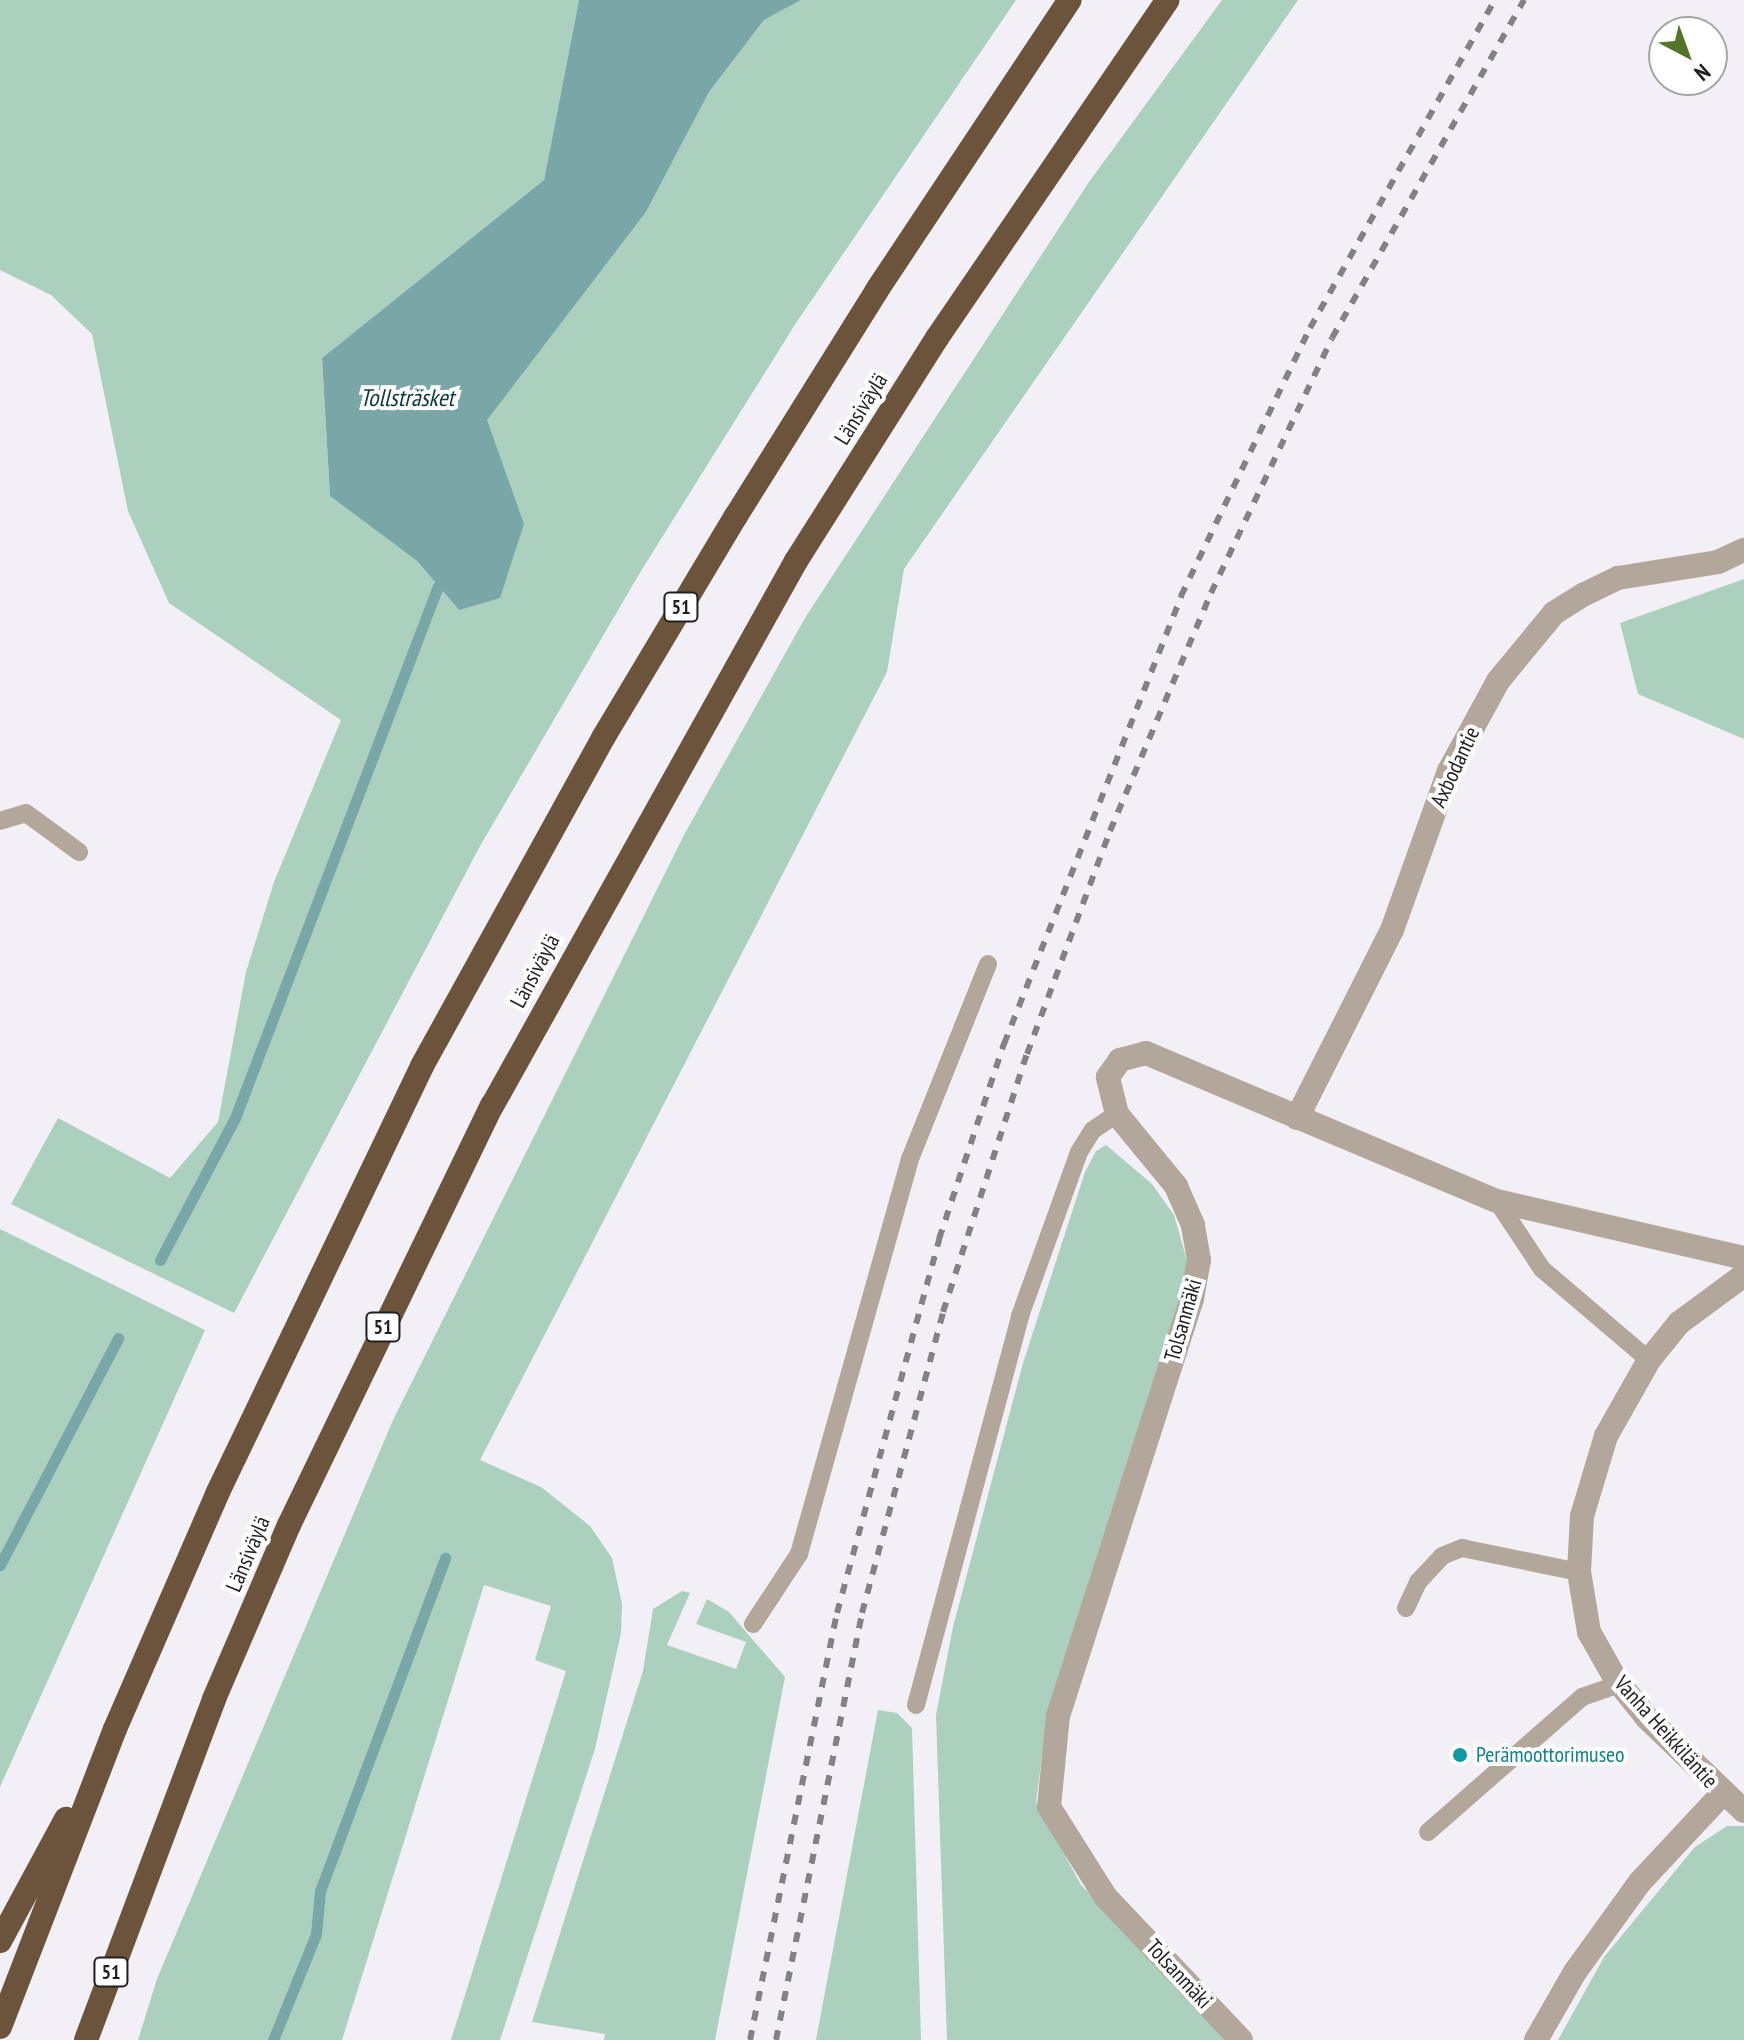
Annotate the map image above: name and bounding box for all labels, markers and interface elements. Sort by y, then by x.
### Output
north arrow [1648,16,1728,96]
text: N [1689,58,1716,87]
street label: Länsiväylä [829,368,893,450]
water label: Tollsträsket [360,384,454,412]
road number: 51 [663,591,699,623]
street label: Axbodantie [1425,723,1485,811]
street label: Länsiväylä [505,930,565,1012]
street label: Tolsanmäki [1159,1276,1207,1364]
road number: 51 [365,1311,401,1343]
street label: Länsiväylä [220,1512,276,1596]
street label: Vanha Heikkiläntie [1609,1670,1723,1794]
place label: Perämoottorimuseo [1476,1742,1624,1768]
marker: Perämoottorimuseo [1451,1746,1469,1764]
street label: Tolsanmäki [1141,1934,1217,2014]
road number: 51 [93,1956,129,1988]

